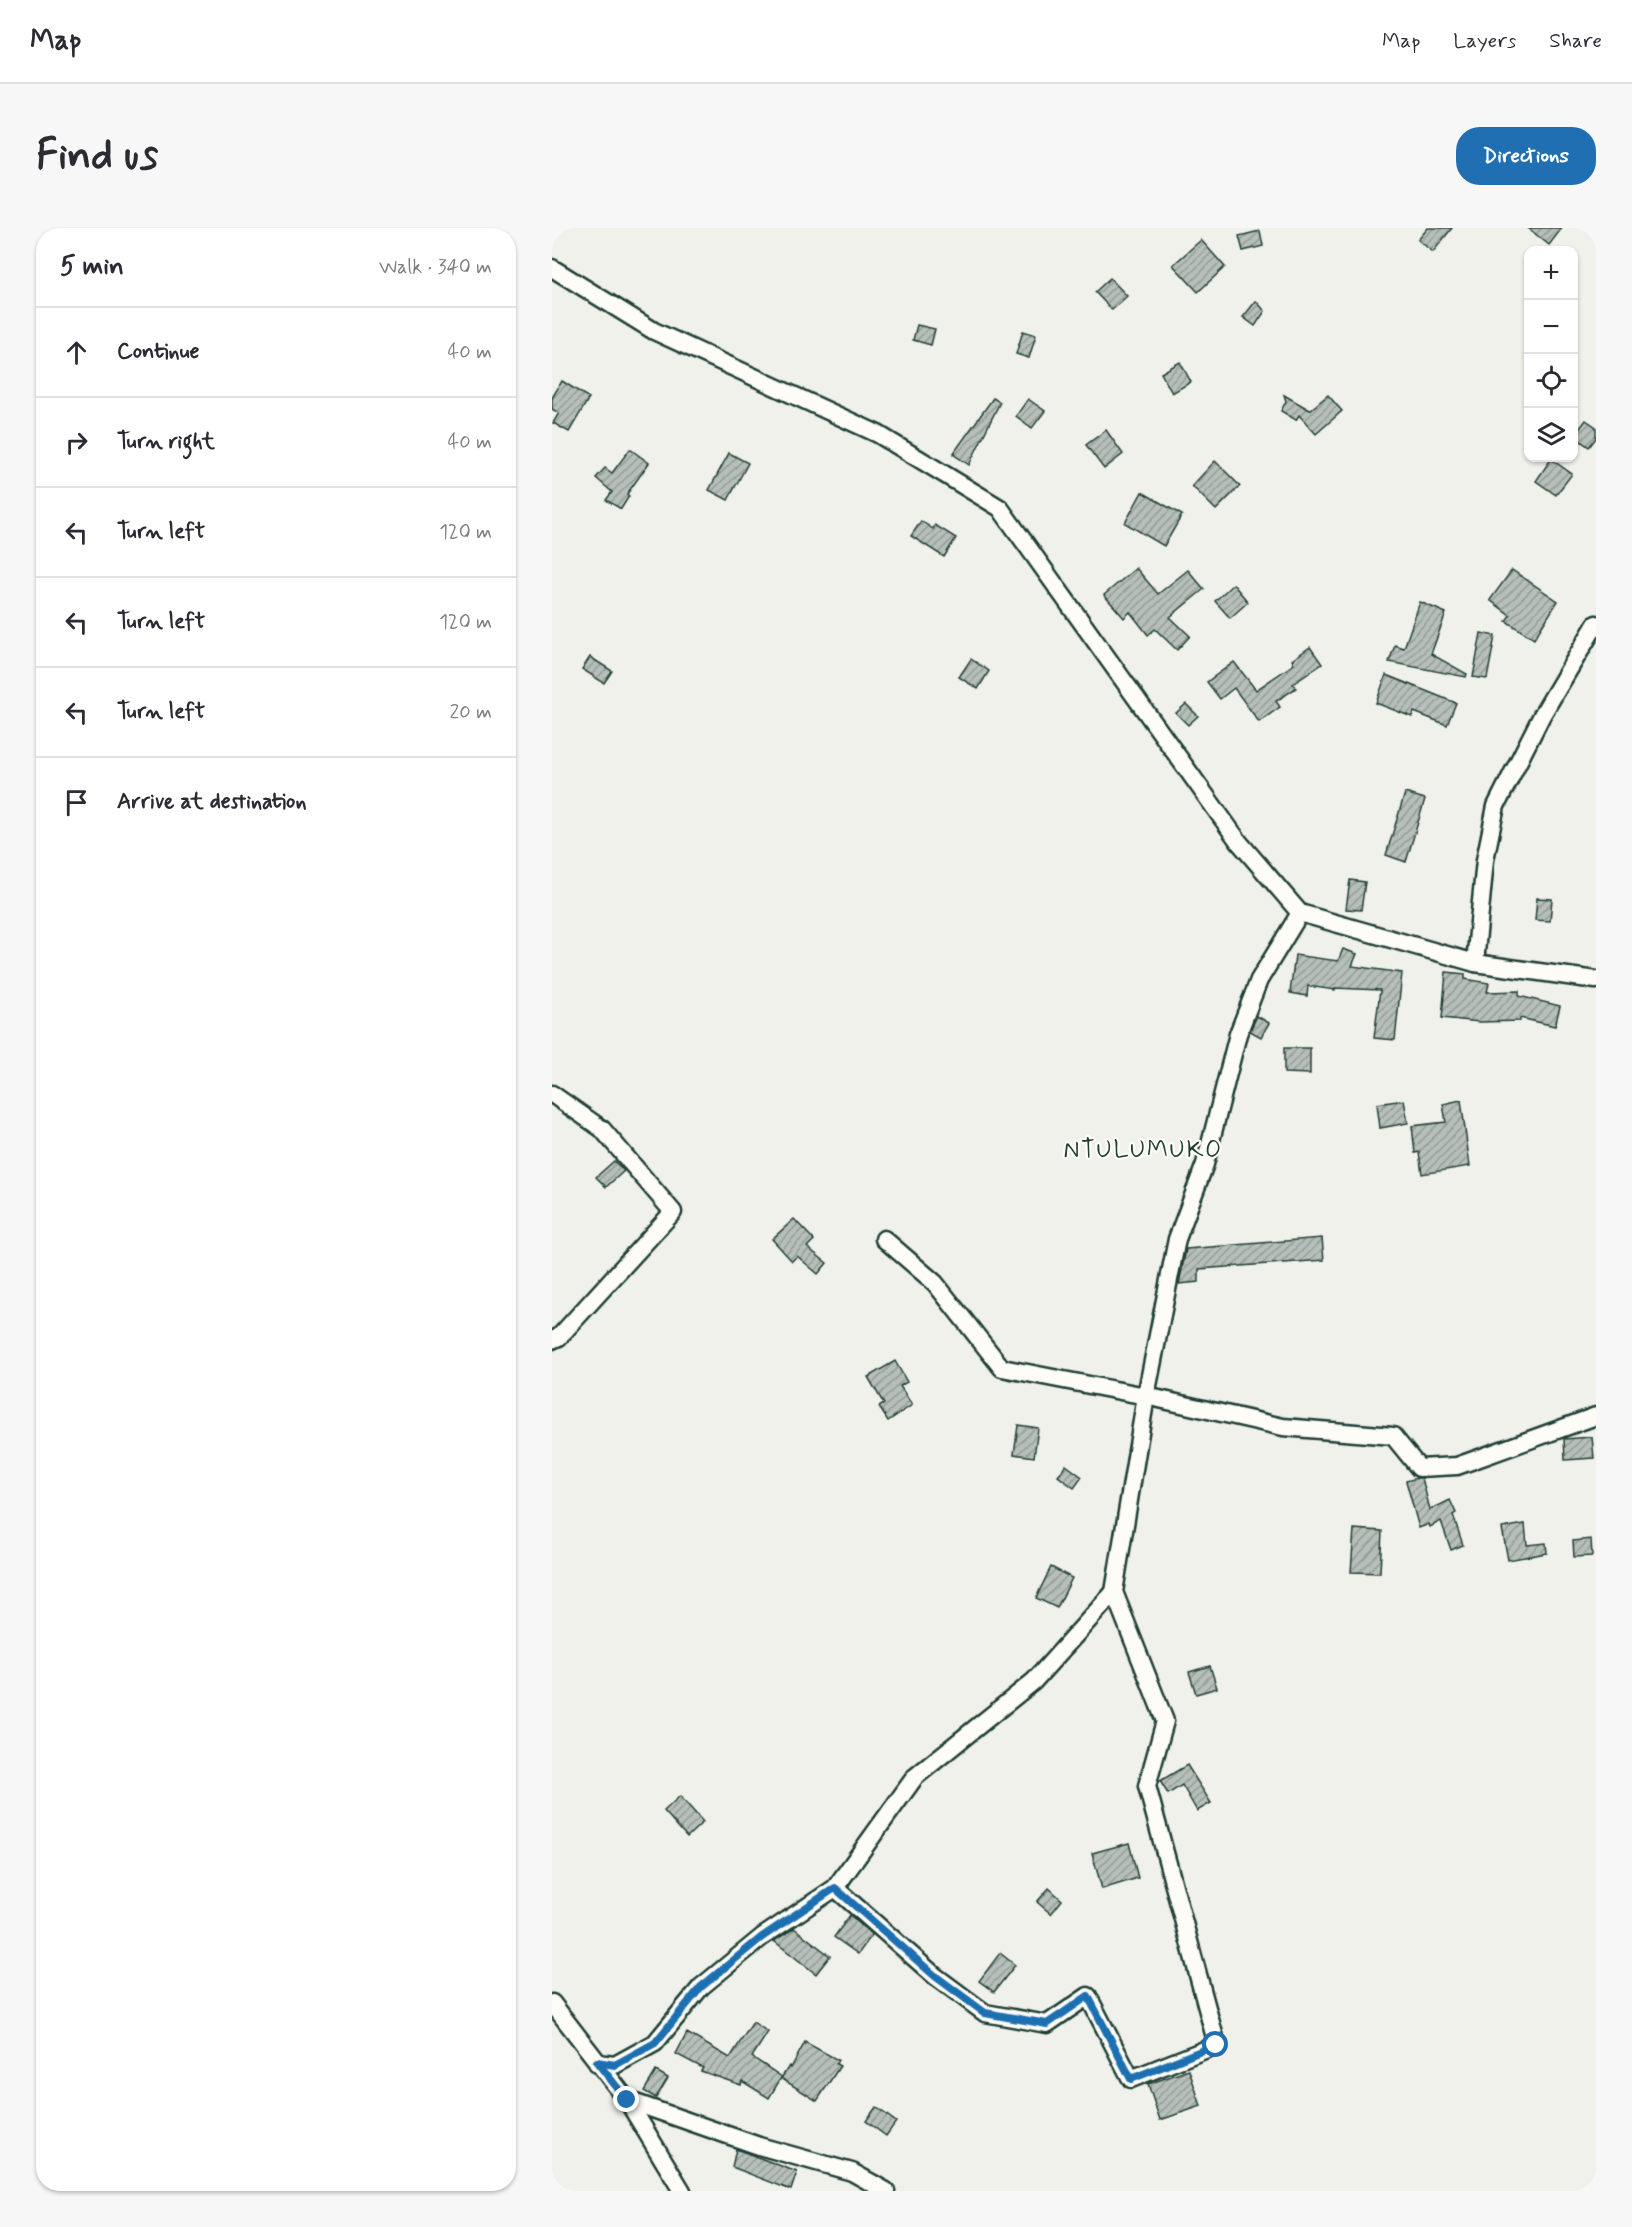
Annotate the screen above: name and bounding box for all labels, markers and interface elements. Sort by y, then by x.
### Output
text: Map [30,23,81,60]
text: Map [1382,27,1420,55]
text: Layers [1453,27,1516,55]
text: Share [1549,27,1602,55]
button: Directions [1456,127,1596,185]
text: Find us [36,129,158,184]
map controls [1524,246,1578,462]
button: + [1524,246,1578,300]
text: 5 min [60,250,124,284]
text: Walk · 340 m [379,254,492,281]
button: − [1524,300,1578,354]
icon: ahead [60,336,93,369]
text: Continue [117,338,199,366]
text: 40 m [448,339,492,366]
button: locate [1524,354,1578,408]
button: layers [1524,408,1578,462]
icon: right [60,426,93,459]
text: Turn right [117,428,215,456]
text: 40 m [448,429,492,456]
icon: left [60,516,93,549]
text: Turn left [117,518,205,546]
text: 120 m [439,519,492,546]
icon: left [60,606,93,639]
text: Turn left [117,608,205,636]
text: 120 m [439,609,492,636]
icon: left [60,696,93,729]
text: Turn left [117,698,205,726]
text: 20 m [449,699,492,726]
icon: arrive [60,786,93,819]
text: Arrive at destination [117,788,307,816]
district label: NTULUMUKO [1063,1135,1223,1166]
route start [1202,2031,1228,2057]
route end [613,2086,639,2112]

